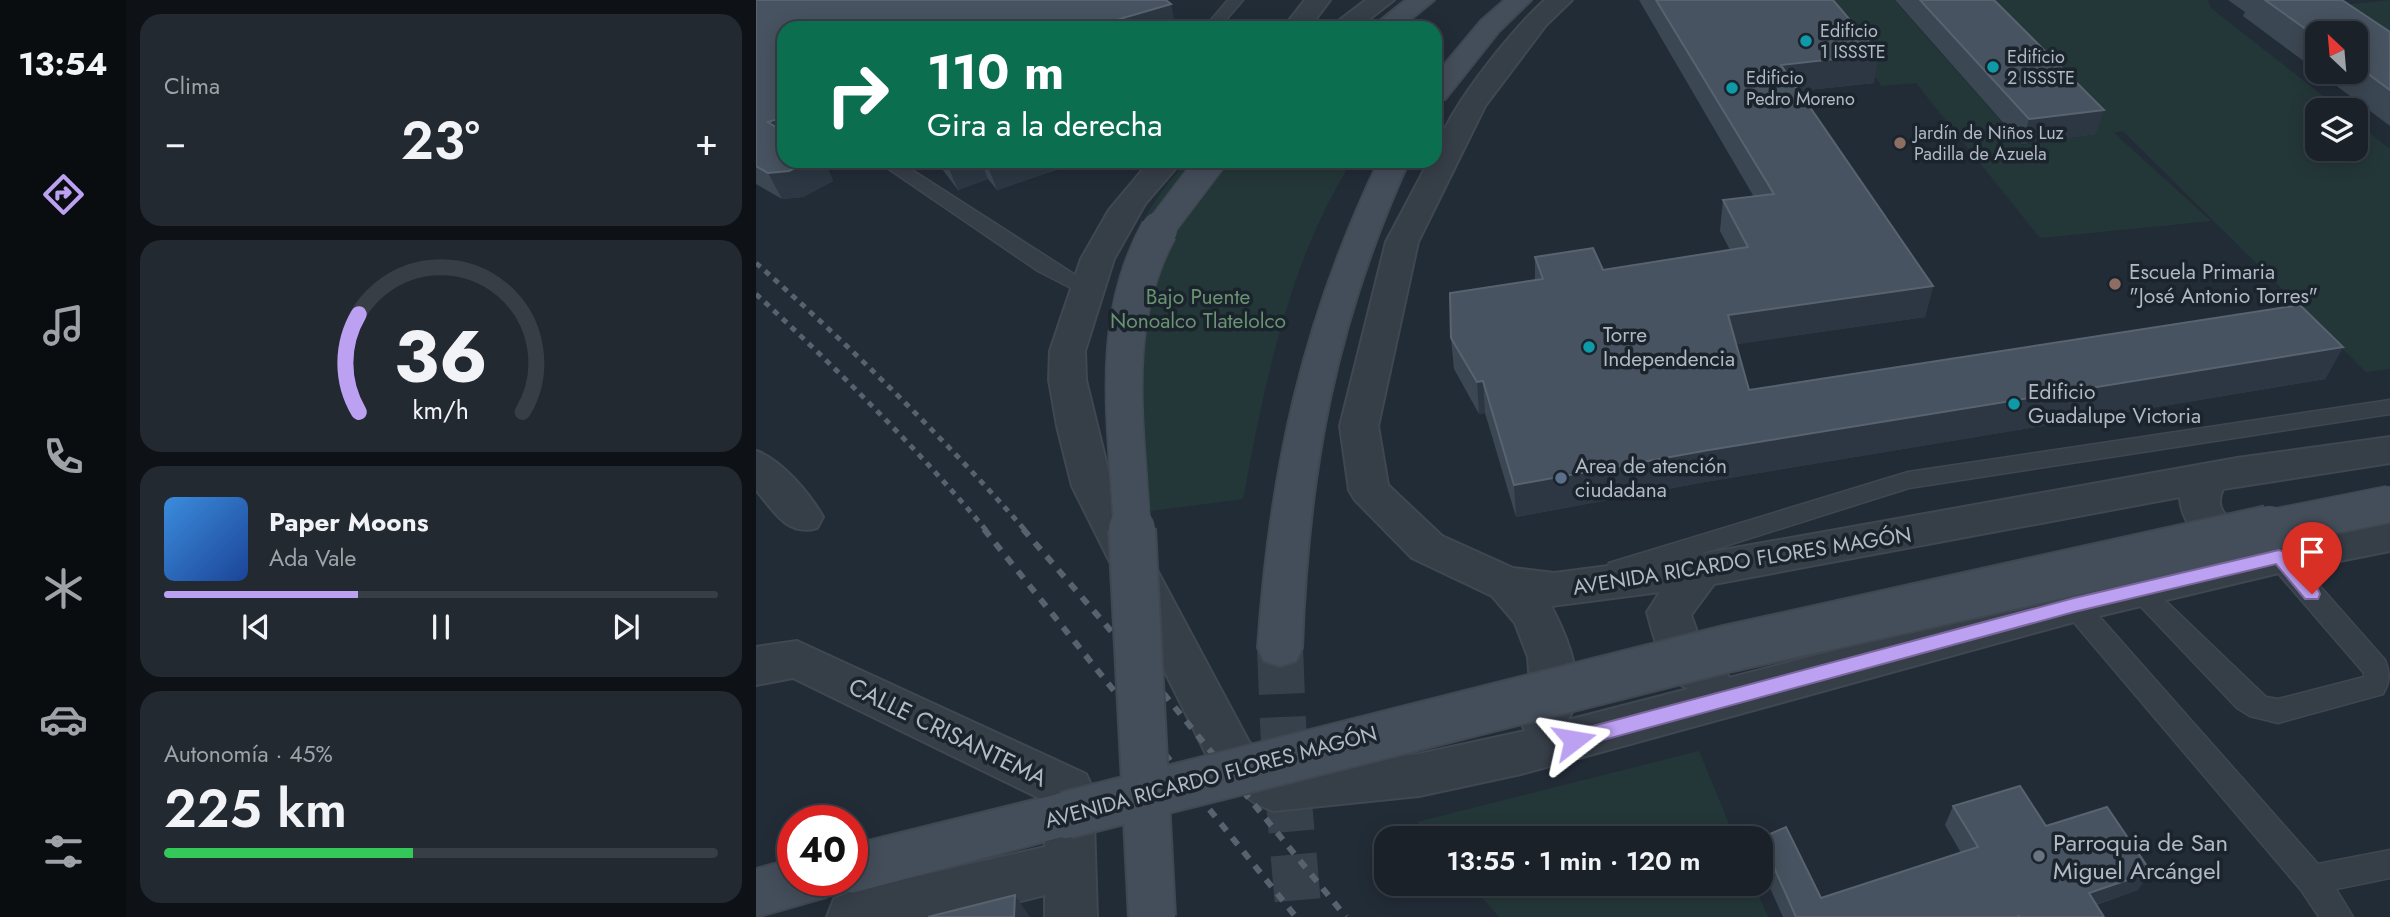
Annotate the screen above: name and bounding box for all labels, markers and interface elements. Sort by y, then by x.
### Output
place label: Edificio 1 ISSSTE [1820,18,1886,65]
north arrow [2305,21,2368,84]
map controls [2305,21,2368,161]
marker: Edificio 1 ISSSTE [1798,33,1814,49]
text: 110 m [927,37,1064,107]
text: 13:54 [18,41,108,87]
place label: Edificio 2 ISSSTE [2007,44,2075,91]
icon: right [812,49,903,140]
marker: Edificio 2 ISSSTE [1985,59,2001,75]
place label: Edificio Pedro Moreno [1746,65,1855,112]
text: Clima [164,69,220,103]
marker: Edificio Pedro Moreno [1724,80,1740,96]
button: layers [2305,98,2368,161]
text: Gira a la derecha [927,102,1163,148]
text: 23° [401,103,480,179]
text: − [164,114,186,169]
text: + [695,114,718,169]
place label: Jardín de Niños Luz Padilla de Azuela [1912,120,2065,167]
marker: Jardín de Niños Luz Padilla de Azuela [1892,135,1908,151]
icon: directions [39,170,88,219]
place label: Escuela Primaria "José Antonio Torres" [2129,257,2318,311]
marker: Escuela Primaria "José Antonio Torres" [2107,276,2123,292]
park label: Bajo Puente Nonoalco Tlatelolco [1110,282,1286,336]
icon: music [39,301,88,350]
text: 36 [394,304,488,409]
place label: Torre Independencia [1603,320,1735,374]
marker: Torre Independencia [1581,339,1597,355]
place label: Edificio Guadalupe Victoria [2028,377,2201,431]
text: km/h [413,391,469,427]
marker: Edificio Guadalupe Victoria [2006,396,2022,412]
icon: phone [39,432,88,481]
place label: Area de atención ciudadana [1575,451,1727,505]
marker: Area de atención ciudadana [1553,470,1569,486]
text: Paper Moons [269,503,429,541]
street label: AVENIDA RICARDO FLORES MAGÓN [1570,519,1914,603]
pin [2282,522,2342,594]
icon: arrive [2293,533,2331,571]
text: Ada Vale [269,541,356,575]
icon: climate [39,564,88,613]
icon: previous [237,608,275,646]
icon: pause [422,608,460,646]
icon: next [607,608,645,646]
street label: CALLE CRISANTEMA [843,669,1053,795]
icon: car [39,695,88,744]
position arrow [1537,703,1611,777]
street label: AVENIDA RICARDO FLORES MAGÓN [1042,718,1380,836]
text: Autonomía · 45% [164,737,333,771]
text: 225 km [164,771,347,847]
speed limit sign: 40 [777,805,868,896]
place label: Parroquia de San Miguel Arcángel [2053,825,2228,888]
icon: filters [39,827,88,876]
text: 13:55 · 1 min · 120 m [1446,842,1701,880]
marker: Parroquia de San Miguel Arcángel [2031,848,2047,864]

